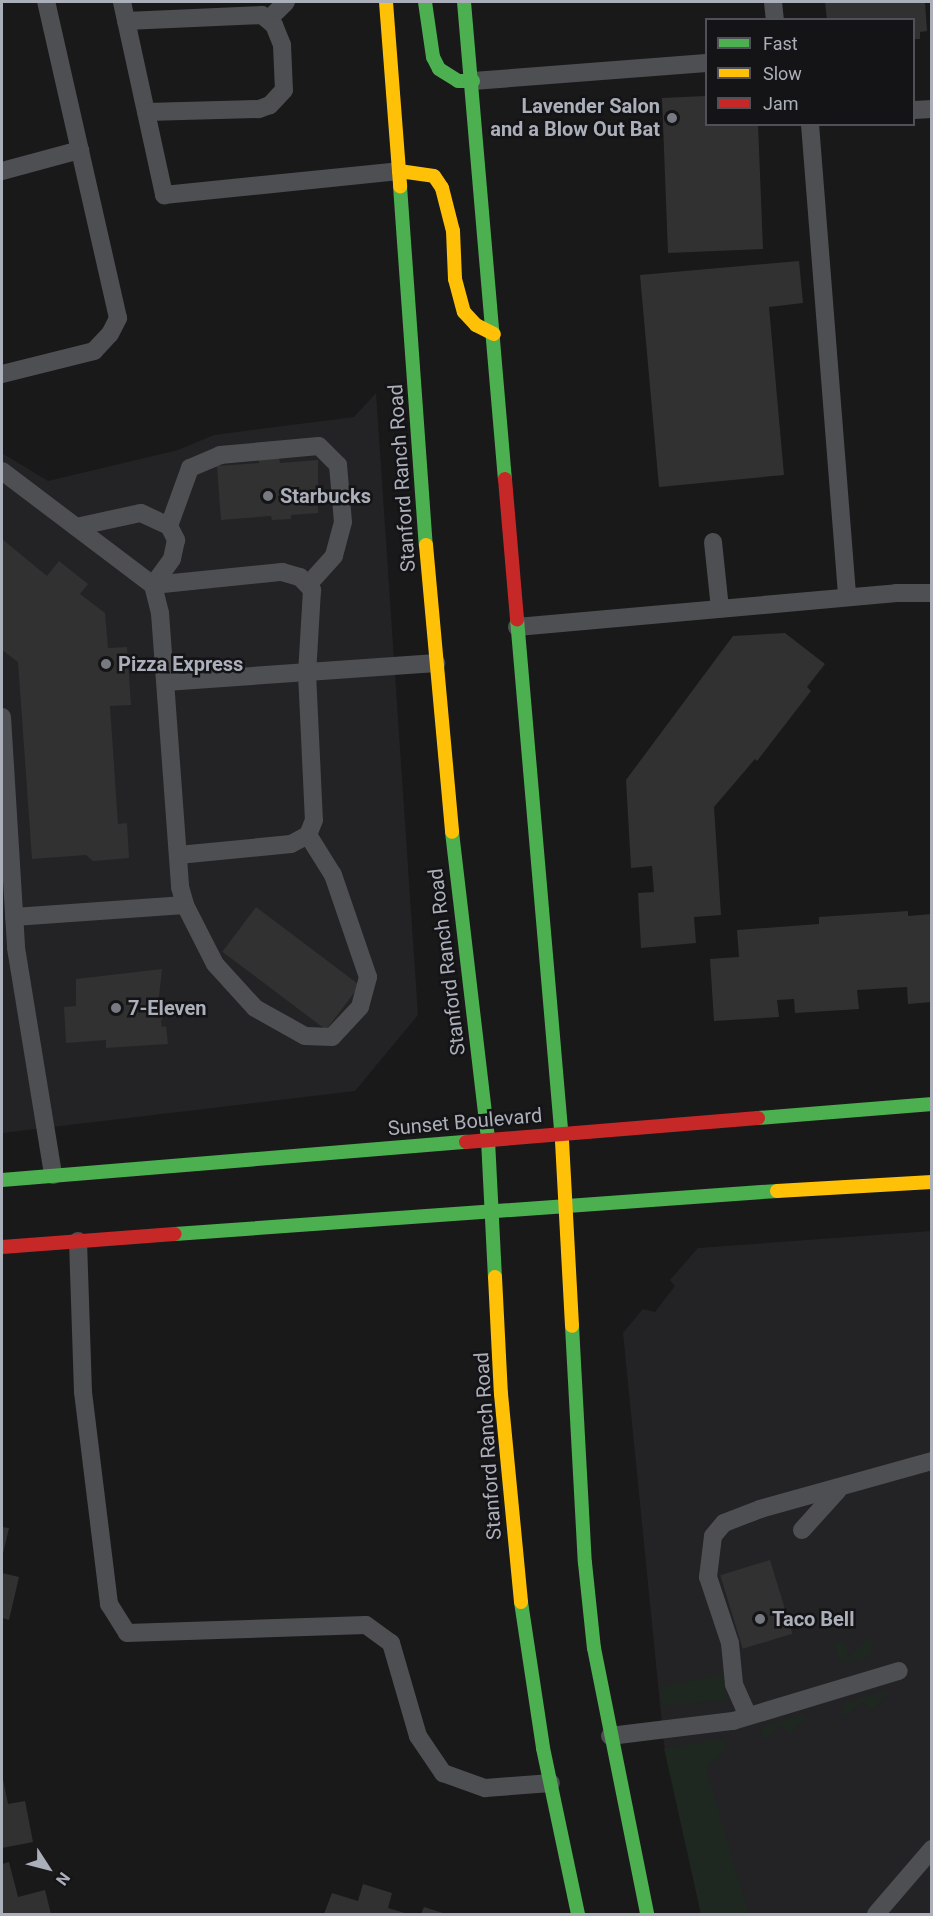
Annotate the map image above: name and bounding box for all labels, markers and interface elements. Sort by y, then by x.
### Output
legend [705,18,915,126]
text: Fast [763,33,798,54]
text: Slow [763,63,802,84]
text: Jam [763,93,799,114]
place label: Lavender Salon and a Blow Out Bat [490,94,660,141]
marker: Lavender Salon and a Blow Out Bat [665,111,679,125]
street label: Stanford Ranch Road [383,383,421,573]
place label: Starbucks [280,484,371,508]
marker: Starbucks [261,489,275,503]
place label: Pizza Express [118,652,243,676]
marker: Pizza Express [99,657,113,671]
street label: Stanford Ranch Road [424,867,470,1057]
place label: 7-Eleven [128,996,207,1020]
marker: 7-Eleven [109,1001,123,1015]
street label: Sunset Boulevard [387,1103,543,1141]
street label: Stanford Ranch Road [469,1351,507,1541]
place label: Taco Bell [772,1607,854,1631]
marker: Taco Bell [753,1612,767,1626]
north arrow [18,1838,78,1898]
text: N [52,1869,74,1889]

